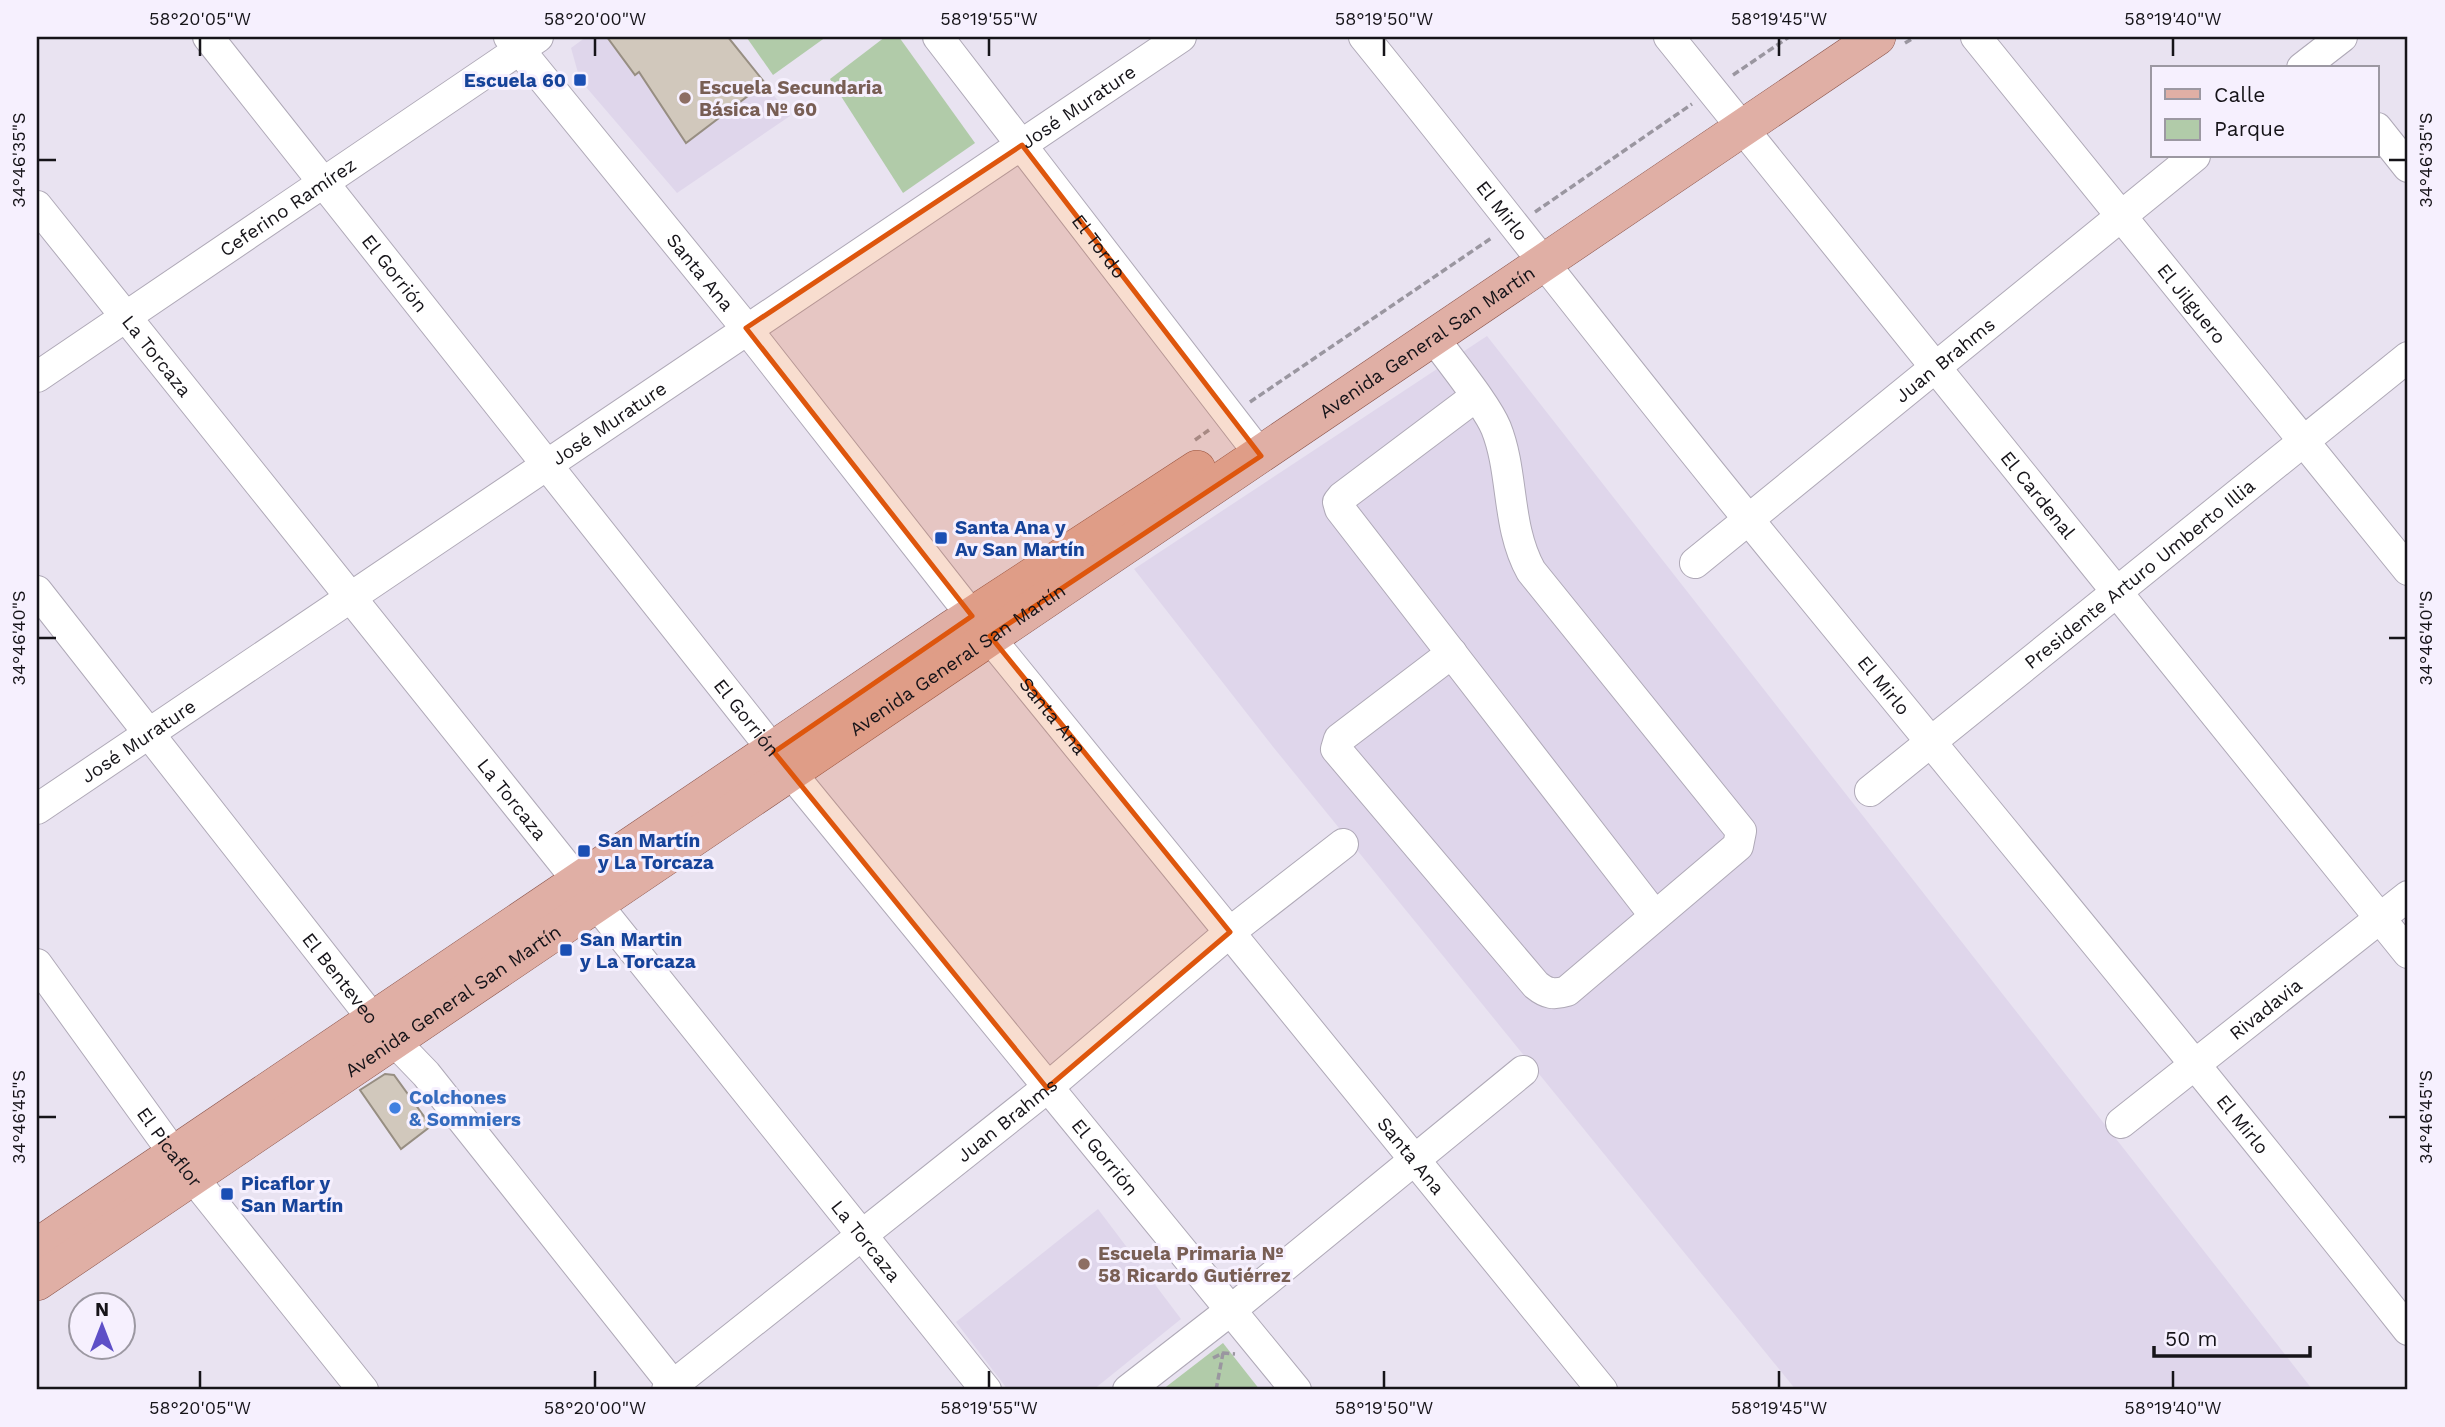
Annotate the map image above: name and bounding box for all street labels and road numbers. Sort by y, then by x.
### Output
street label: José Murature [1016,60,1140,153]
street label: Ceferino Ramírez [215,152,360,261]
street label: El Mirlo [1472,176,1533,245]
street label: El Tordo [1067,209,1131,283]
street label: Santa Ana [662,228,739,316]
street label: El Gorrión [357,229,433,316]
street label: El Jilguero [2153,259,2231,348]
street label: Avenida General San Martín [1314,261,1539,423]
street label: La Torcaza [117,310,197,402]
street label: Juan Brahms [1890,312,1999,407]
street label: José Murature [547,376,671,470]
street label: El Cardenal [1996,446,2081,543]
street label: Presidente Arturo Umberto Illia [2019,474,2259,674]
street label: Avenida General San Martín [845,578,1069,741]
street label: El Mirlo [1853,651,1915,720]
street label: Santa Ana [1015,672,1092,759]
street label: El Gorrión [709,674,785,761]
street label: José Murature [76,694,200,788]
street label: La Torcaza [473,753,552,845]
street label: Avenida General San Martín [340,920,565,1082]
street label: El Benteveo [298,928,384,1028]
street label: Rivadavia [2224,973,2306,1045]
street label: Juan Brahms [952,1073,1062,1167]
street label: El Mirlo [2212,1090,2274,1158]
street label: El Picaflor [132,1102,207,1192]
street label: Santa Ana [1373,1112,1450,1199]
street label: El Gorrión [1067,1114,1143,1200]
street label: La Torcaza [827,1195,906,1286]

